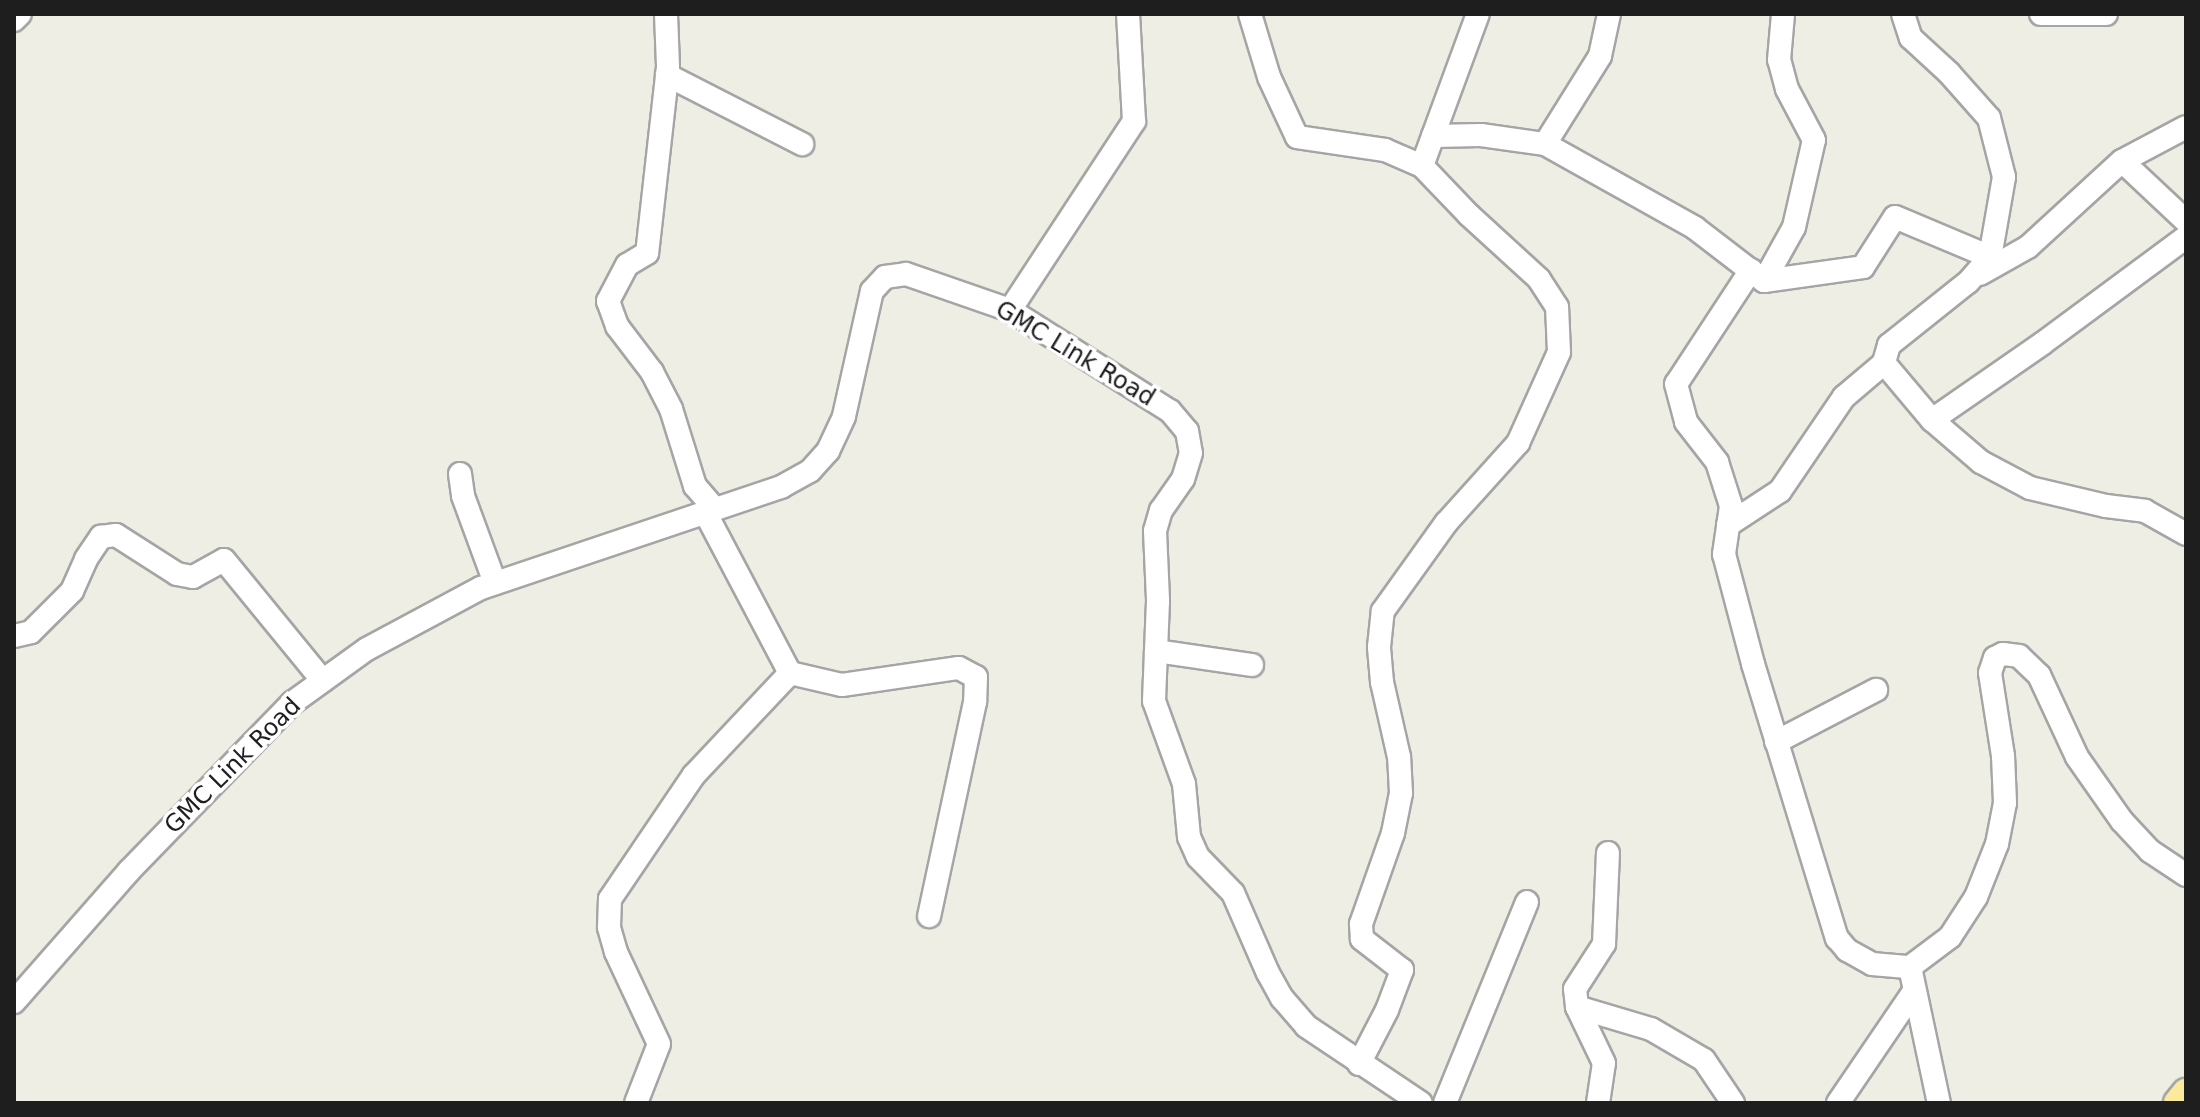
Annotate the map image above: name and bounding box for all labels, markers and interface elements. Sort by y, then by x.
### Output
street label: GMC Link Road [990,295,1160,413]
street label: GMC Link Road [159,692,307,840]

